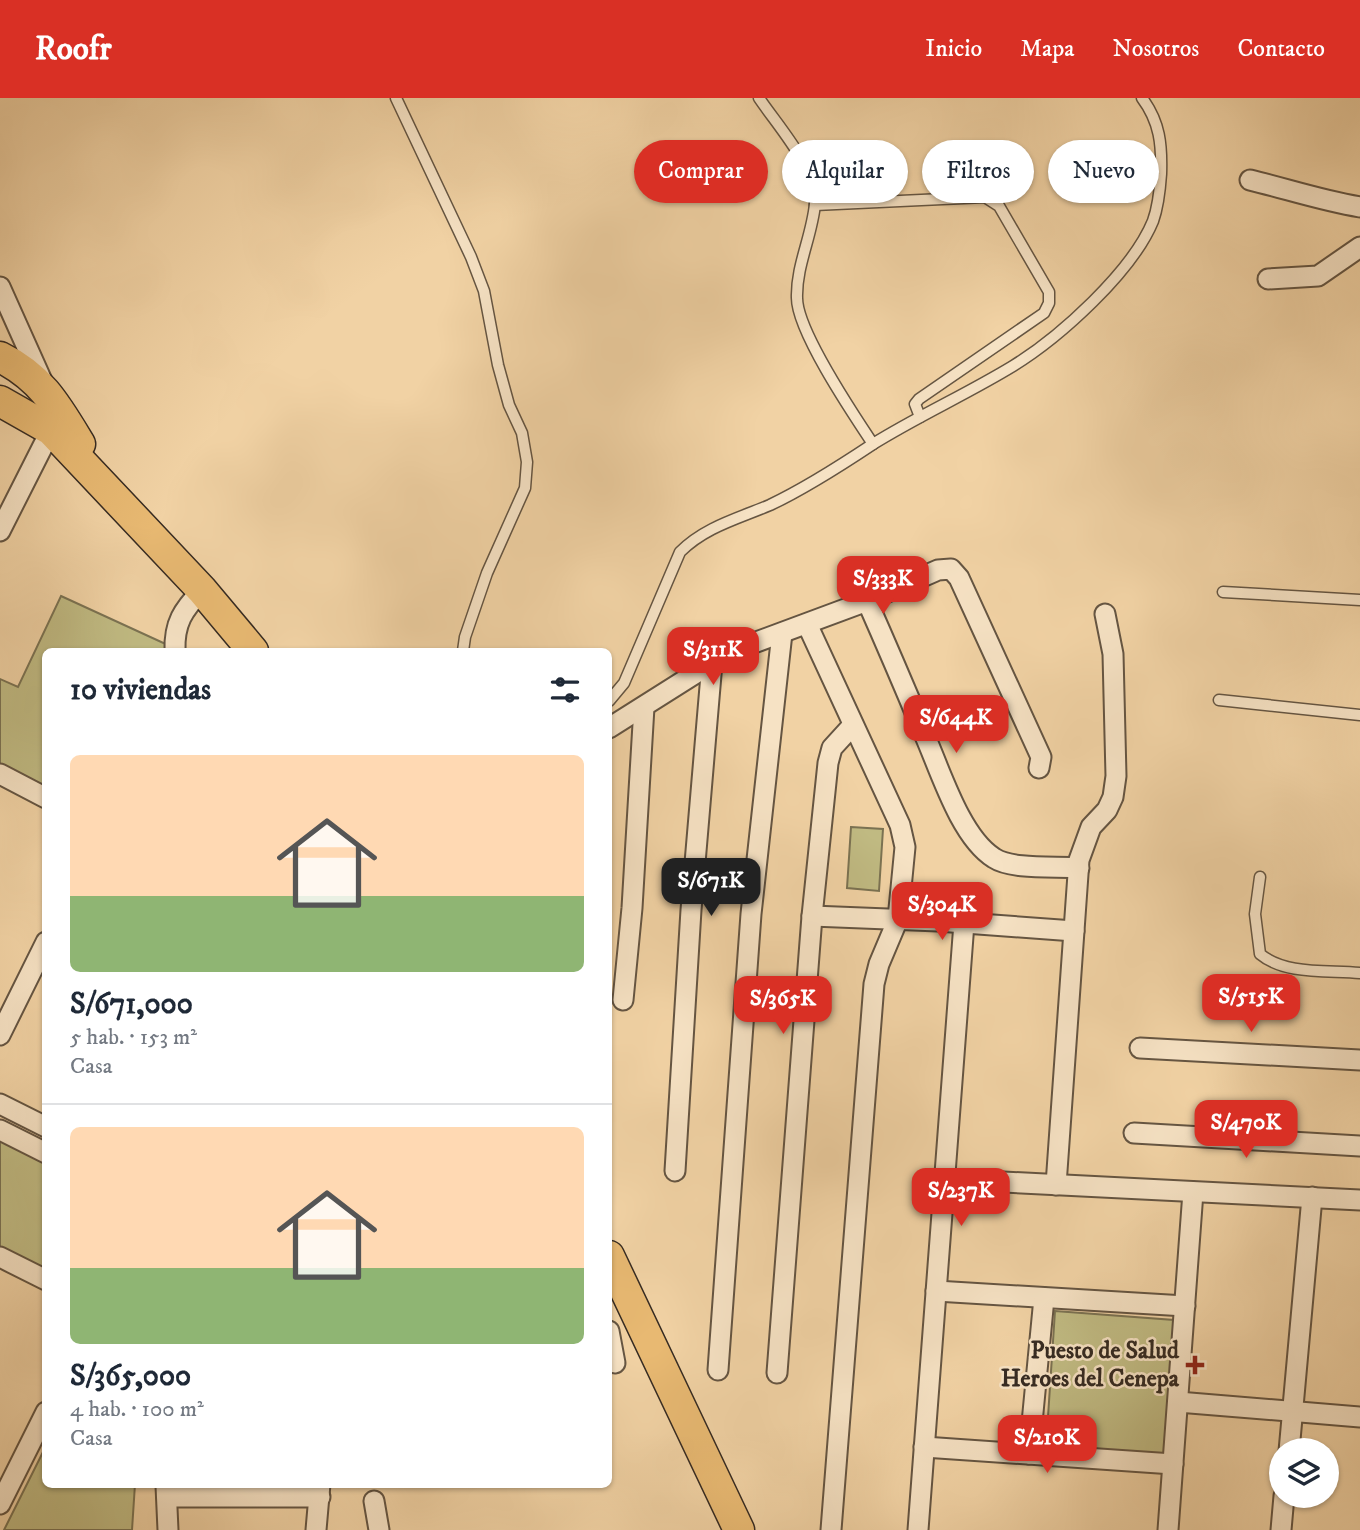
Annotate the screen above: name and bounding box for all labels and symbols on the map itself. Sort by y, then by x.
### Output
pin: S/333K [826,556,940,616]
pin: S/311K [656,628,770,687]
pin: S/644K [899,696,1013,755]
pin: S/671K [654,858,768,918]
pin: S/304K [885,882,999,942]
pin: S/515K [1194,974,1308,1034]
pin: S/365K [726,976,840,1036]
pin: S/470K [1189,1100,1303,1160]
pin: S/237K [904,1168,1018,1228]
place label: Puesto de Salud Heroes del Cenepa [1001,1336,1180,1394]
marker: Puesto de Salud Heroes del Cenepa [1185,1355,1205,1375]
pin: S/210K [990,1416,1104,1475]

